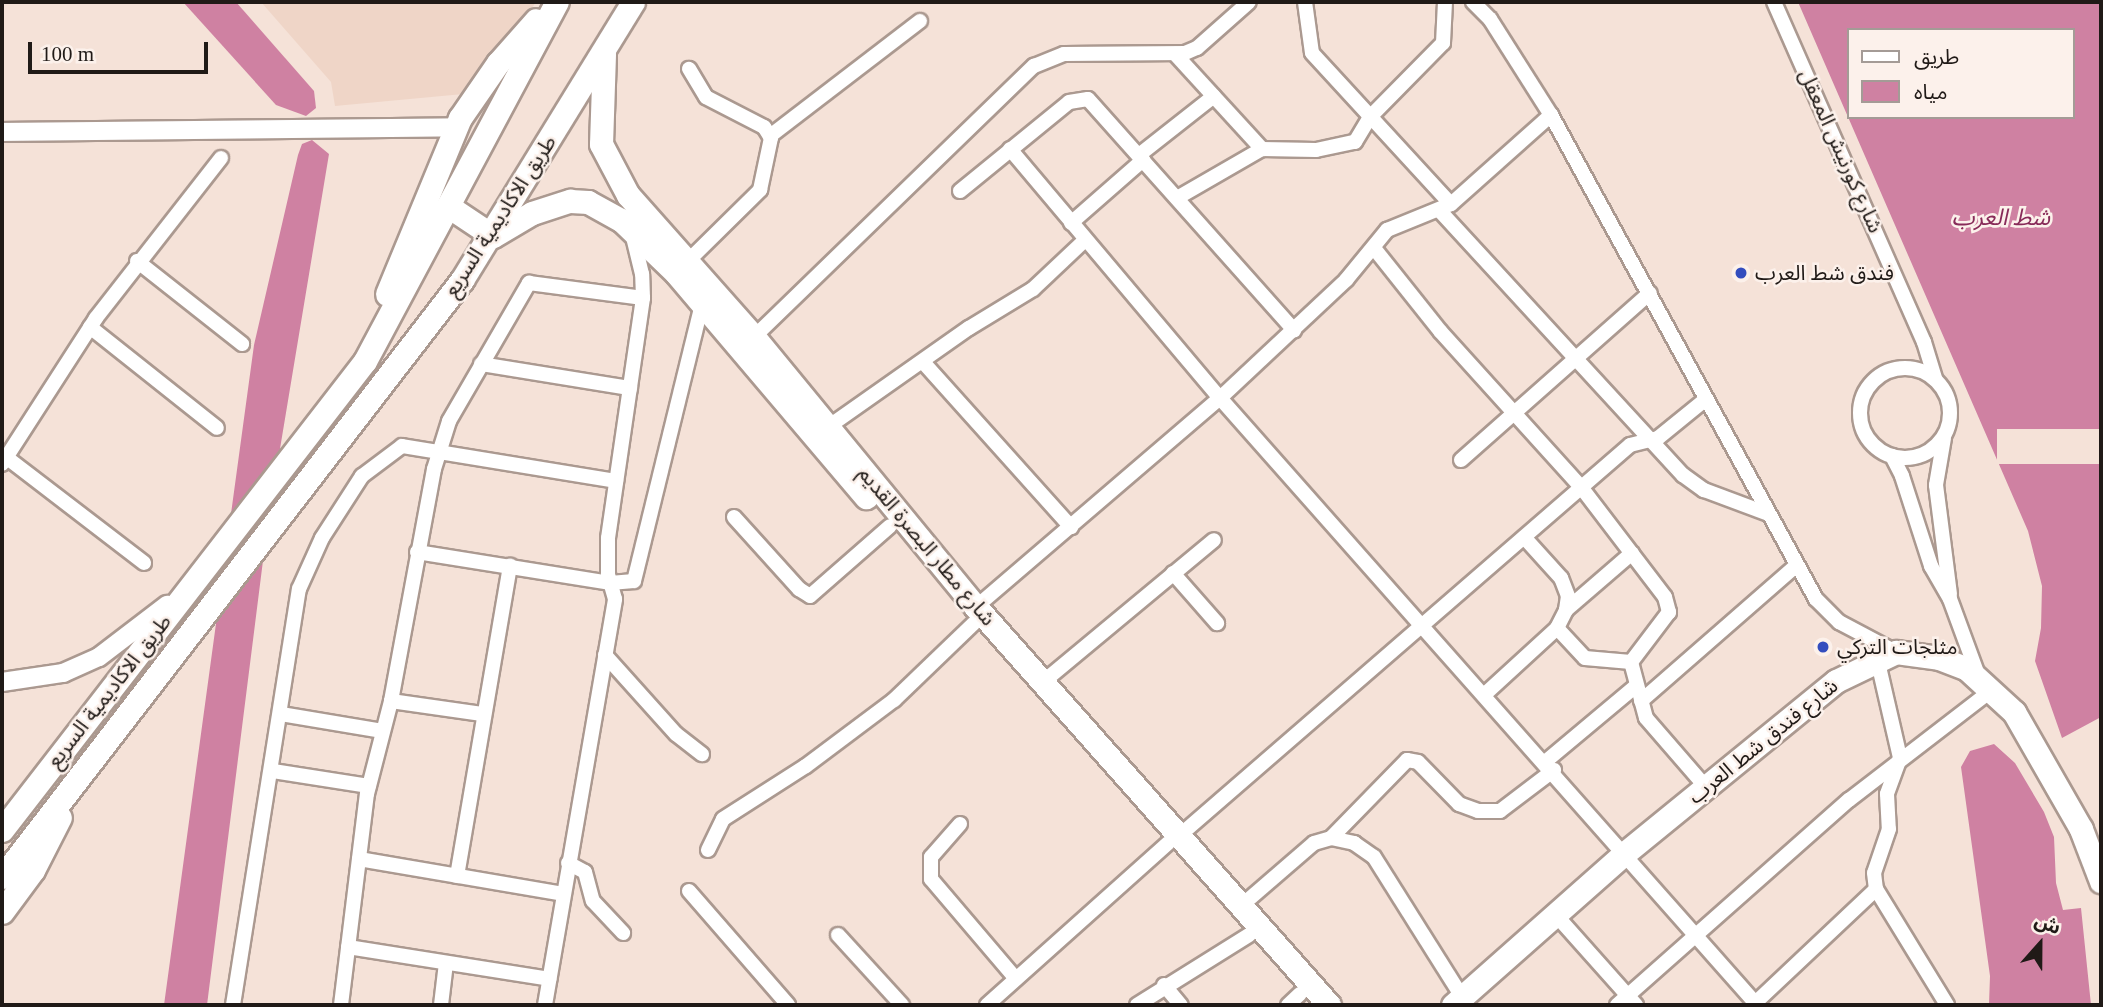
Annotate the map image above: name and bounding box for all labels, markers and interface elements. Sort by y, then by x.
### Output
scale bar [32,28,212,72]
legend [1848,28,2075,119]
text: 100 m [41,42,94,66]
text: طريق [1914,45,1959,69]
street label: شارع كورنيش المعقل [1794,65,1888,237]
text: مياه [1914,80,1947,104]
street label: طريق الاكاديمية السريع [438,130,562,302]
water label: شط العرب [1952,204,2050,232]
place label: فندق شط العرب [1755,260,1894,286]
marker: فندق شط العرب [1733,265,1749,281]
street label: شارع مطار البصرة القديم [853,461,1001,631]
street label: طريق الاكاديمية السريع [41,609,177,773]
place label: مثلجات التركي [1837,634,1958,660]
marker: مثلجات التركي [1815,639,1831,655]
street label: شارع فندق شط العرب [1683,673,1843,809]
north arrow [2005,909,2075,979]
text: ش [2032,909,2064,938]

